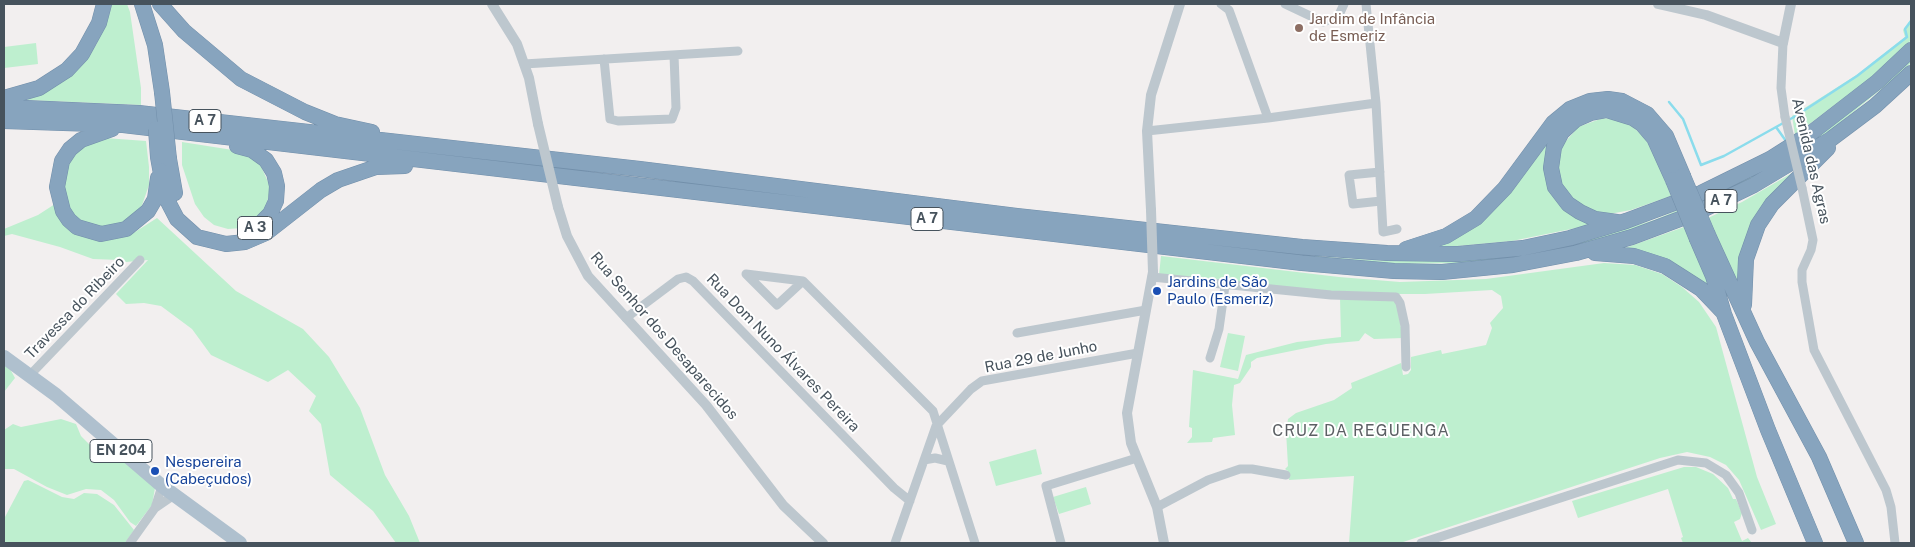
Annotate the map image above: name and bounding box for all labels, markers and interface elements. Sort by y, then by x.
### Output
place label: Jardim de Infância de Esmeriz [1309,10,1435,45]
marker: Jardim de Infância de Esmeriz [1293,22,1305,34]
street label: Avenida das Agras [1788,96,1834,226]
road number: A 7 [189,110,221,132]
road number: A 7 [1705,190,1737,212]
road number: A 7 [911,208,943,230]
road number: A 3 [238,217,272,240]
street label: Rua Senhor dos Desaparecidos [586,249,742,423]
street label: Travessa do Ribeiro [21,253,129,363]
street label: Rua Dom Nuno Álvares Pereira [703,270,863,436]
place label: Jardins de São Paulo (Esmeriz) [1167,273,1274,308]
marker: Jardins de São Paulo (Esmeriz) [1151,285,1163,297]
street label: Rua 29 de Junho [983,337,1099,377]
district label: CRUZ DA REGUENGA [1270,421,1452,441]
road number: EN 204 [90,440,152,462]
place label: Nespereira (Cabeçudos) [165,453,252,488]
marker: Nespereira (Cabeçudos) [149,465,161,477]

